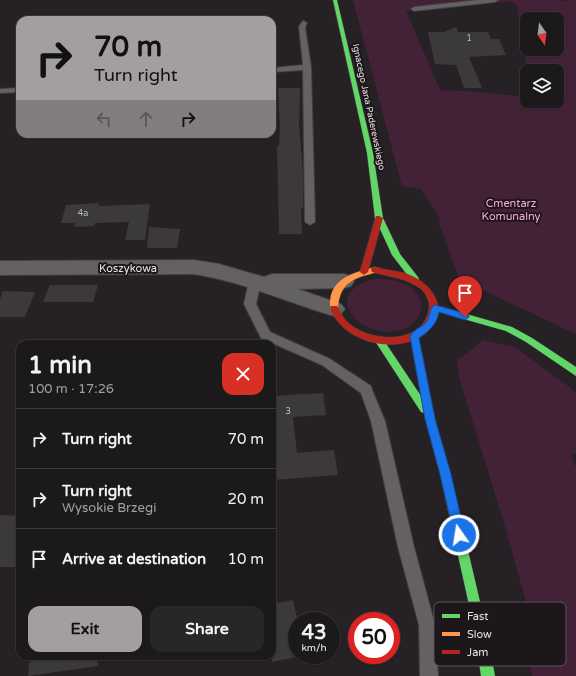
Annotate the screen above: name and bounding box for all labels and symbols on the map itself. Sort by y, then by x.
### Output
north arrow [520,12,564,56]
house number: 1 [466,33,472,44]
street label: Ignacego Jana Paderewskiego [350,43,387,172]
park label: Cmentarz Komunalny [482,197,541,223]
house number: 4a [78,208,88,219]
street label: Koszykowa [99,262,157,275]
pin [448,276,482,317]
house number: 3 [285,406,291,417]
position arrow [438,514,480,556]
legend [434,602,566,666]
text: Fast [467,610,488,623]
speed limit sign: 50 [348,612,400,664]
text: Slow [467,628,492,641]
text: Jam [467,646,488,659]

